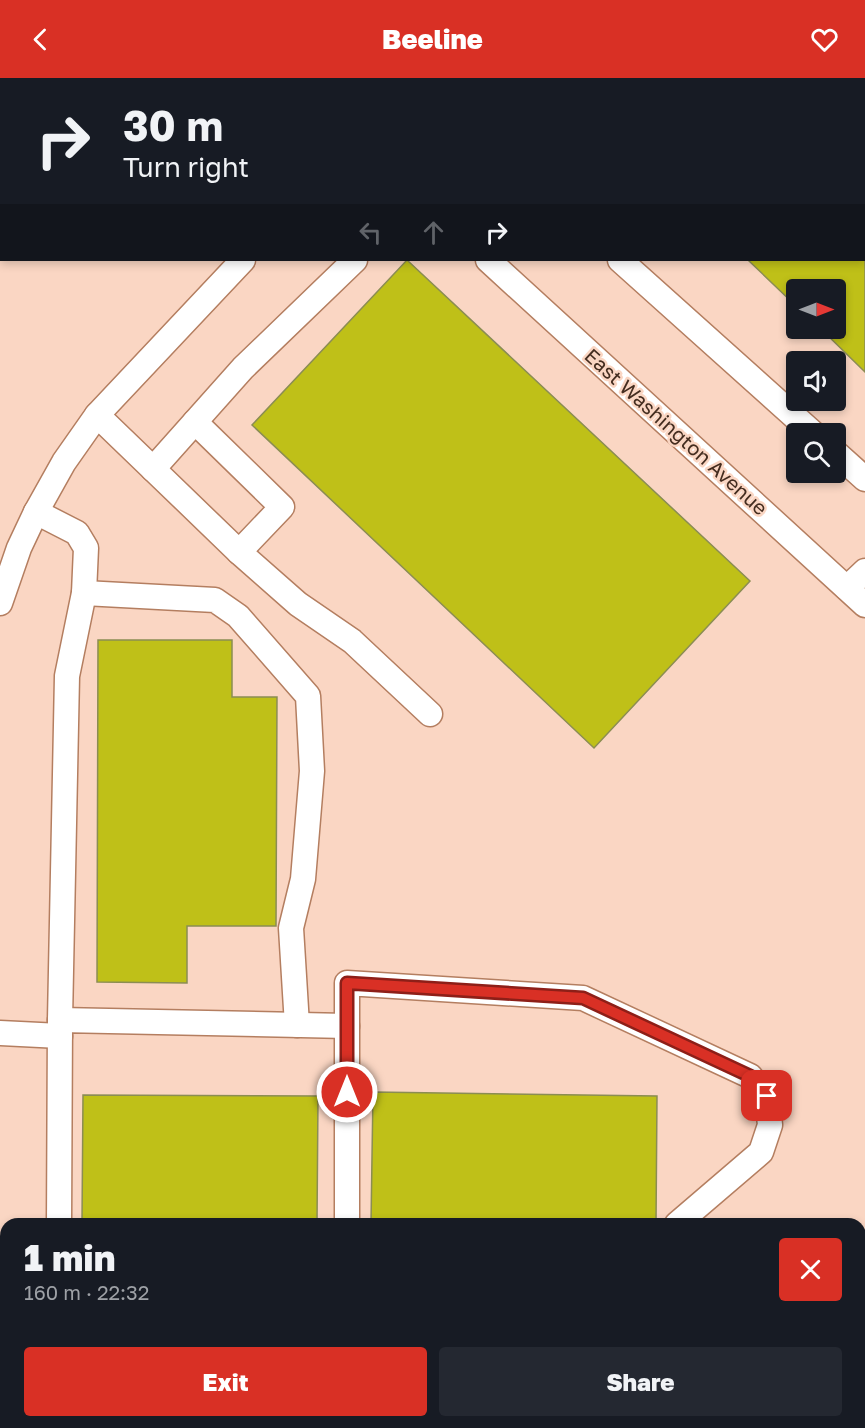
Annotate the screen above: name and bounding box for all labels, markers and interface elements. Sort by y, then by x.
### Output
icon: back [24,23,57,56]
text: Beeline [382,23,483,55]
icon: heart [808,23,841,56]
text: 30 m [123,100,223,150]
icon: right [24,102,102,180]
text: Turn right [123,151,249,183]
icon: left [354,216,387,249]
icon: ahead [417,216,450,249]
icon: right [480,216,513,249]
north arrow [786,279,846,339]
map controls [786,279,846,483]
street label: East Washington Avenue [580,343,773,520]
button: sound [786,351,846,411]
button: search [786,423,846,483]
position arrow [315,1060,379,1124]
pin [741,1070,792,1121]
icon: arrive [750,1079,783,1112]
text: 1 min [24,1236,115,1279]
button: close [779,1238,842,1301]
text: 160 m · 22:32 [24,1280,149,1304]
button: Exit [24,1347,427,1416]
button: Share [439,1347,842,1416]

